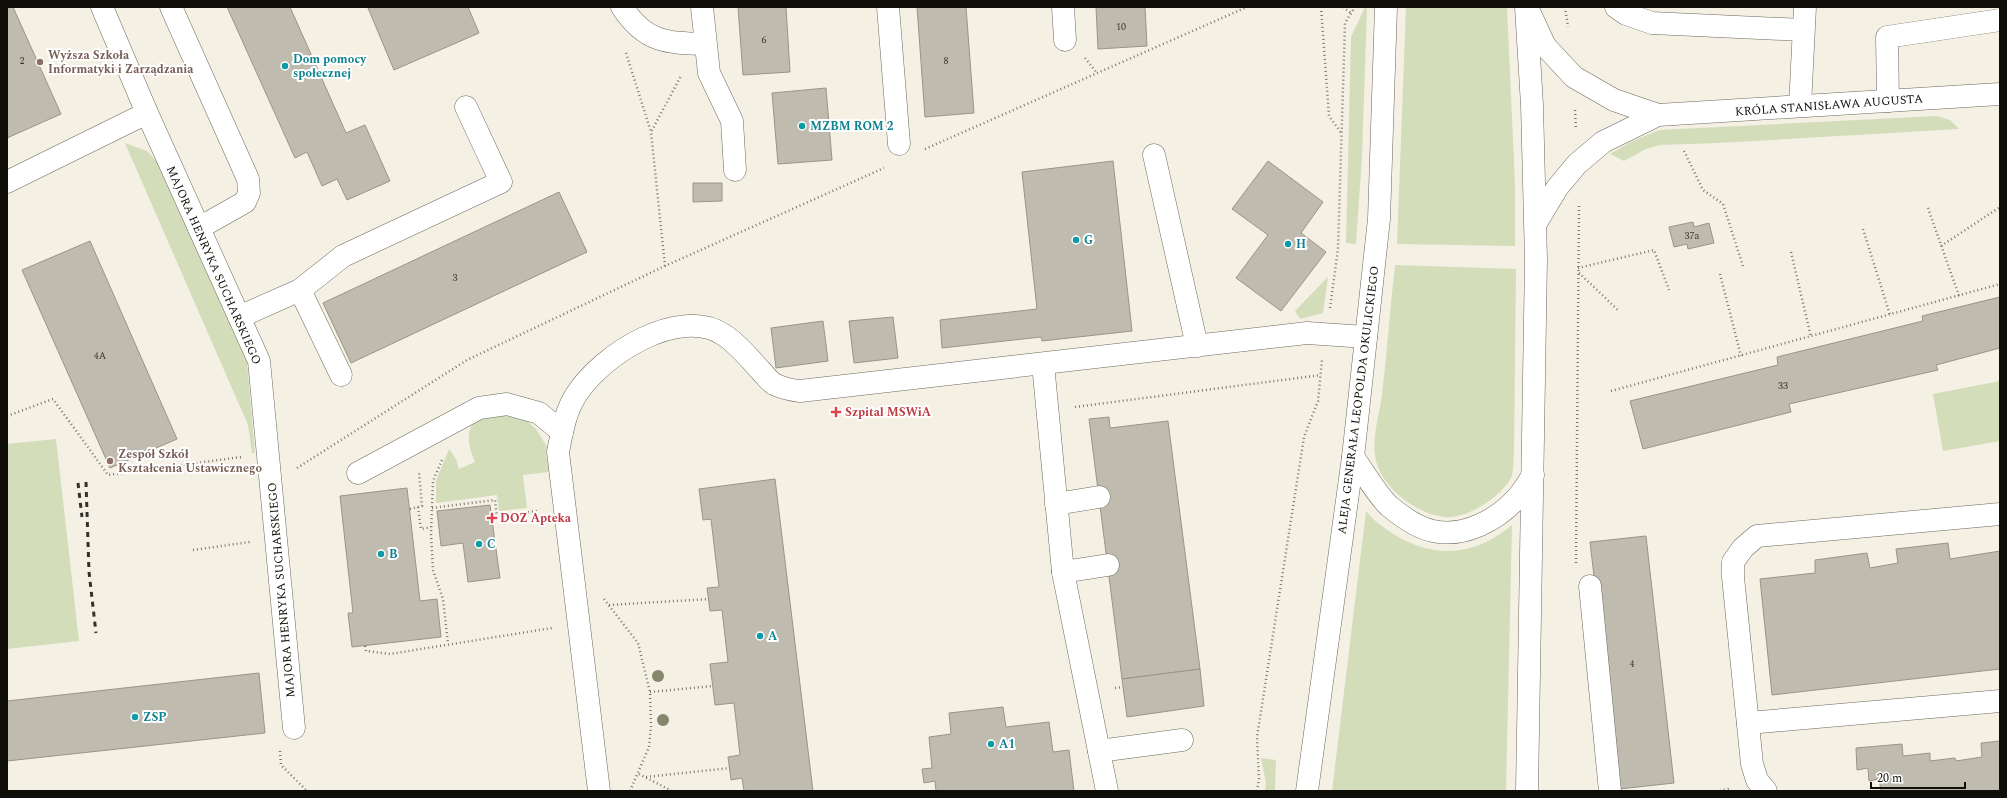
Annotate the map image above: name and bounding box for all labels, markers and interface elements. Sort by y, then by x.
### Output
house number: 10 [1116,19,1126,35]
house number: 6 [762,32,767,48]
place label: Wyższa Szkoła Informatyki i Zarządzania [48,46,194,79]
place label: Dom pomocy społecznej [293,50,367,83]
house number: 2 [20,53,25,69]
house number: 8 [944,53,949,69]
marker: Wyższa Szkoła Informatyki i Zarządzania [35,57,45,67]
marker: Dom pomocy społecznej [280,61,290,71]
street label: KRÓLA STANISŁAWA AUGUSTA [1734,89,1924,122]
place label: MZBM ROM 2 [810,117,894,136]
marker: MZBM ROM 2 [797,121,807,131]
street label: MAJORA HENRYKA SUCHARSKIEGO [161,163,266,368]
house number: 37a [1685,228,1700,244]
place label: G [1084,231,1093,250]
marker: G [1071,235,1081,245]
place label: H [1296,235,1306,254]
marker: H [1283,239,1293,249]
street label: ALEJA GENERAŁA LEOPOLDA OKULICKIEGO [1333,265,1384,535]
house number: 3 [453,270,458,286]
house number: 4A [94,348,107,364]
house number: 33 [1778,378,1788,394]
place label: Szpital MSWiA [845,403,932,422]
marker: Szpital MSWiA [830,406,842,418]
place label: Zespół Szkół Kształcenia Ustawicznego [118,445,262,478]
marker: Zespół Szkół Kształcenia Ustawicznego [105,456,115,466]
street label: MAJORA HENRYKA SUCHARSKIEGO [263,482,300,698]
place label: DOZ Apteka [500,509,572,528]
marker: DOZ Apteka [487,513,497,523]
place label: C [487,535,496,554]
marker: C [474,539,484,549]
place label: B [389,545,398,564]
marker: B [376,549,386,559]
place label: A [768,627,778,646]
marker: A [755,631,765,641]
house number: 4 [1630,656,1635,672]
place label: ZSP [143,708,166,727]
marker: ZSP [130,712,140,722]
place label: A1 [999,735,1015,754]
marker: A1 [986,739,996,749]
scale bar [1871,764,1965,790]
text: 20 m [1877,769,1902,788]

